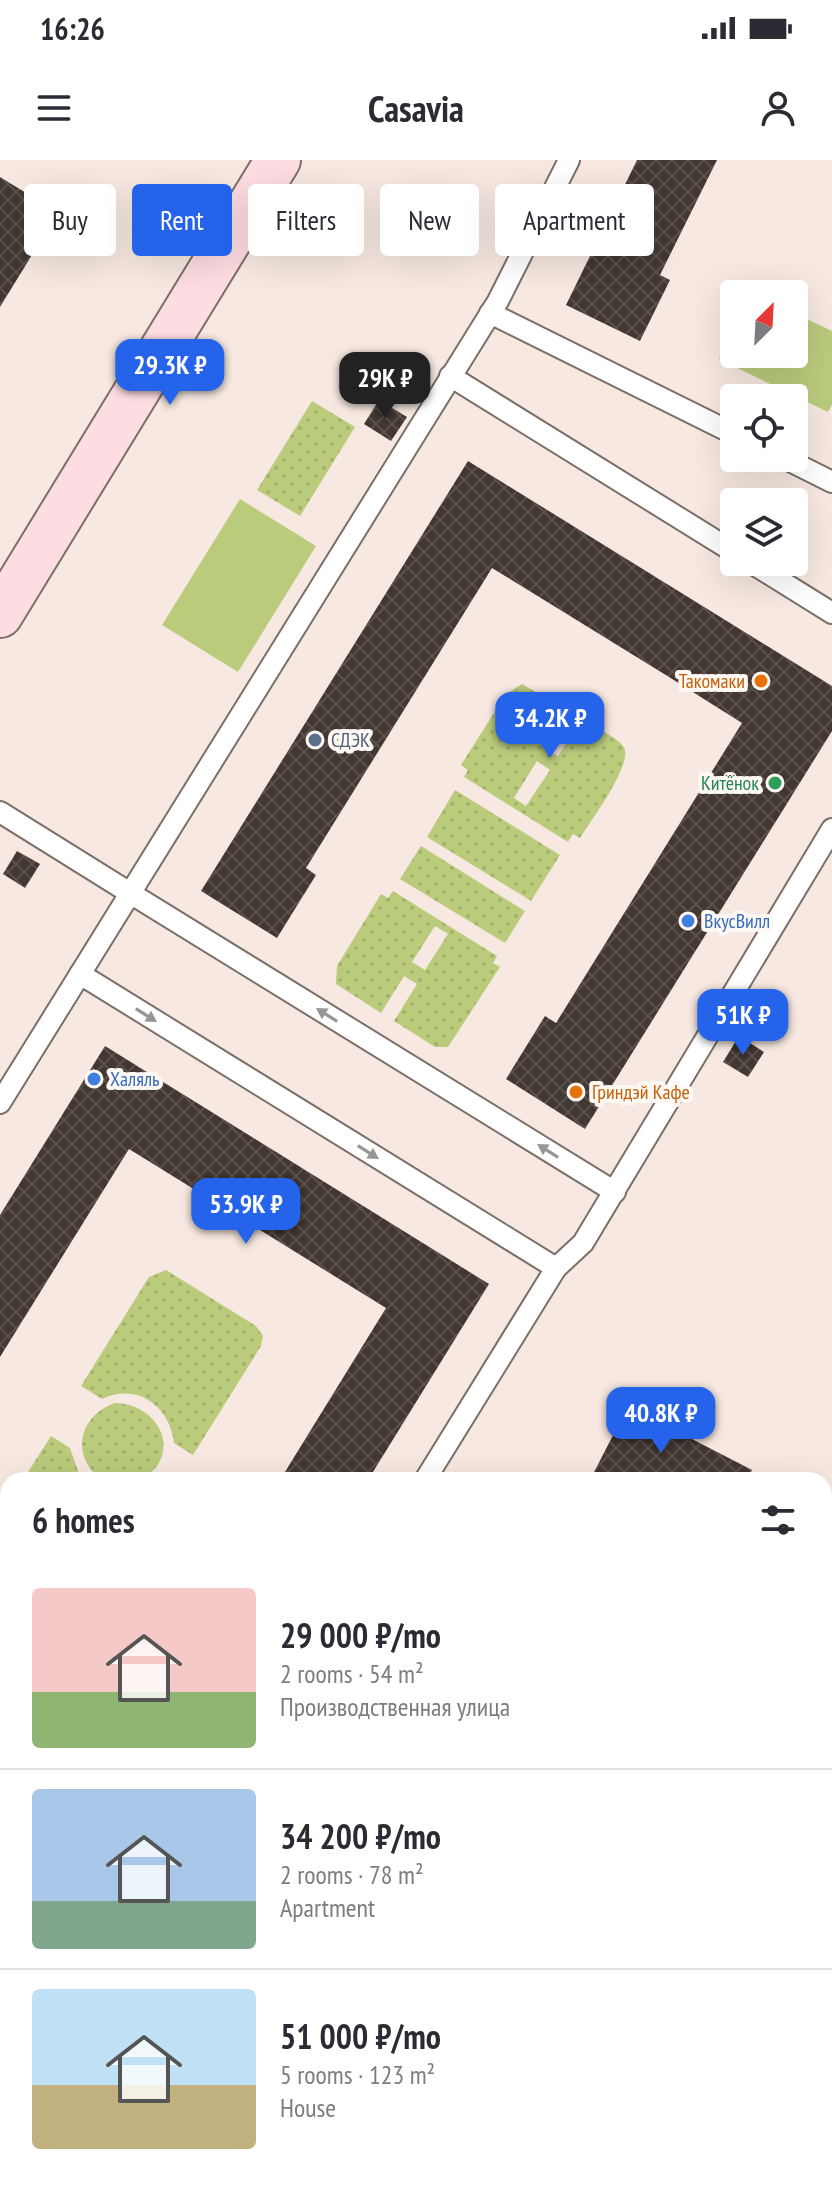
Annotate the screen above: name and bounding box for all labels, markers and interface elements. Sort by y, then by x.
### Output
text: 16:26 [40,9,105,48]
text: Casavia [368,85,464,132]
icon: menu [32,86,76,130]
icon: person [756,86,800,130]
chip: Buy [24,184,116,256]
chip: Rent [132,184,232,256]
chip: Filters [248,184,364,256]
chip: New [380,184,479,256]
chip: Apartment [495,184,654,256]
north arrow [720,280,808,368]
map controls [720,280,808,576]
pin: 29.3K ₽ [96,339,244,407]
text: 29.3K ₽ [133,348,207,381]
pin: 29K ₽ [329,352,441,420]
text: 29K ₽ [357,361,413,394]
button: locate [720,384,808,472]
button: layers [720,488,808,576]
place label: Такомаки [679,668,745,694]
marker: Такомаки [752,672,770,690]
pin: 34.2K ₽ [476,692,624,760]
text: 34.2K ₽ [513,701,587,734]
place label: СДЭК [331,727,370,753]
marker: СДЭК [306,731,324,749]
place label: Китёнок [701,770,759,796]
marker: Китёнок [766,774,784,792]
place label: ВкусВилл [704,908,770,934]
marker: ВкусВилл [679,912,697,930]
pin: 51K ₽ [687,989,799,1057]
text: 51K ₽ [715,998,771,1031]
one-way arrow [136,1008,157,1023]
one-way arrow [316,1008,338,1022]
place label: Халяль [110,1066,160,1092]
marker: Халяль [85,1070,103,1088]
place label: Гриндэй Кафе [592,1079,690,1105]
marker: Гриндэй Кафе [567,1083,585,1101]
one-way arrow [537,1144,559,1158]
one-way arrow [357,1145,379,1159]
pin: 53.9K ₽ [172,1178,320,1246]
text: 53.9K ₽ [209,1187,283,1220]
pin: 40.8K ₽ [587,1387,735,1455]
text: 40.8K ₽ [624,1396,698,1429]
text: 6 homes [32,1498,135,1542]
icon: filters [756,1498,800,1542]
text: 29 000 ₽/mo [280,1613,441,1657]
icon: home [96,1620,192,1716]
text: 2 rooms · 54 m² [280,1657,424,1690]
text: Производственная улица [280,1690,510,1723]
text: 34 200 ₽/mo [280,1814,441,1858]
icon: home [96,1821,192,1917]
text: 2 rooms · 78 m² [280,1858,424,1891]
text: Apartment [280,1891,375,1924]
text: 51 000 ₽/mo [280,2014,441,2058]
icon: home [96,2021,192,2117]
text: 5 rooms · 123 m² [280,2058,435,2091]
text: House [280,2091,336,2124]

